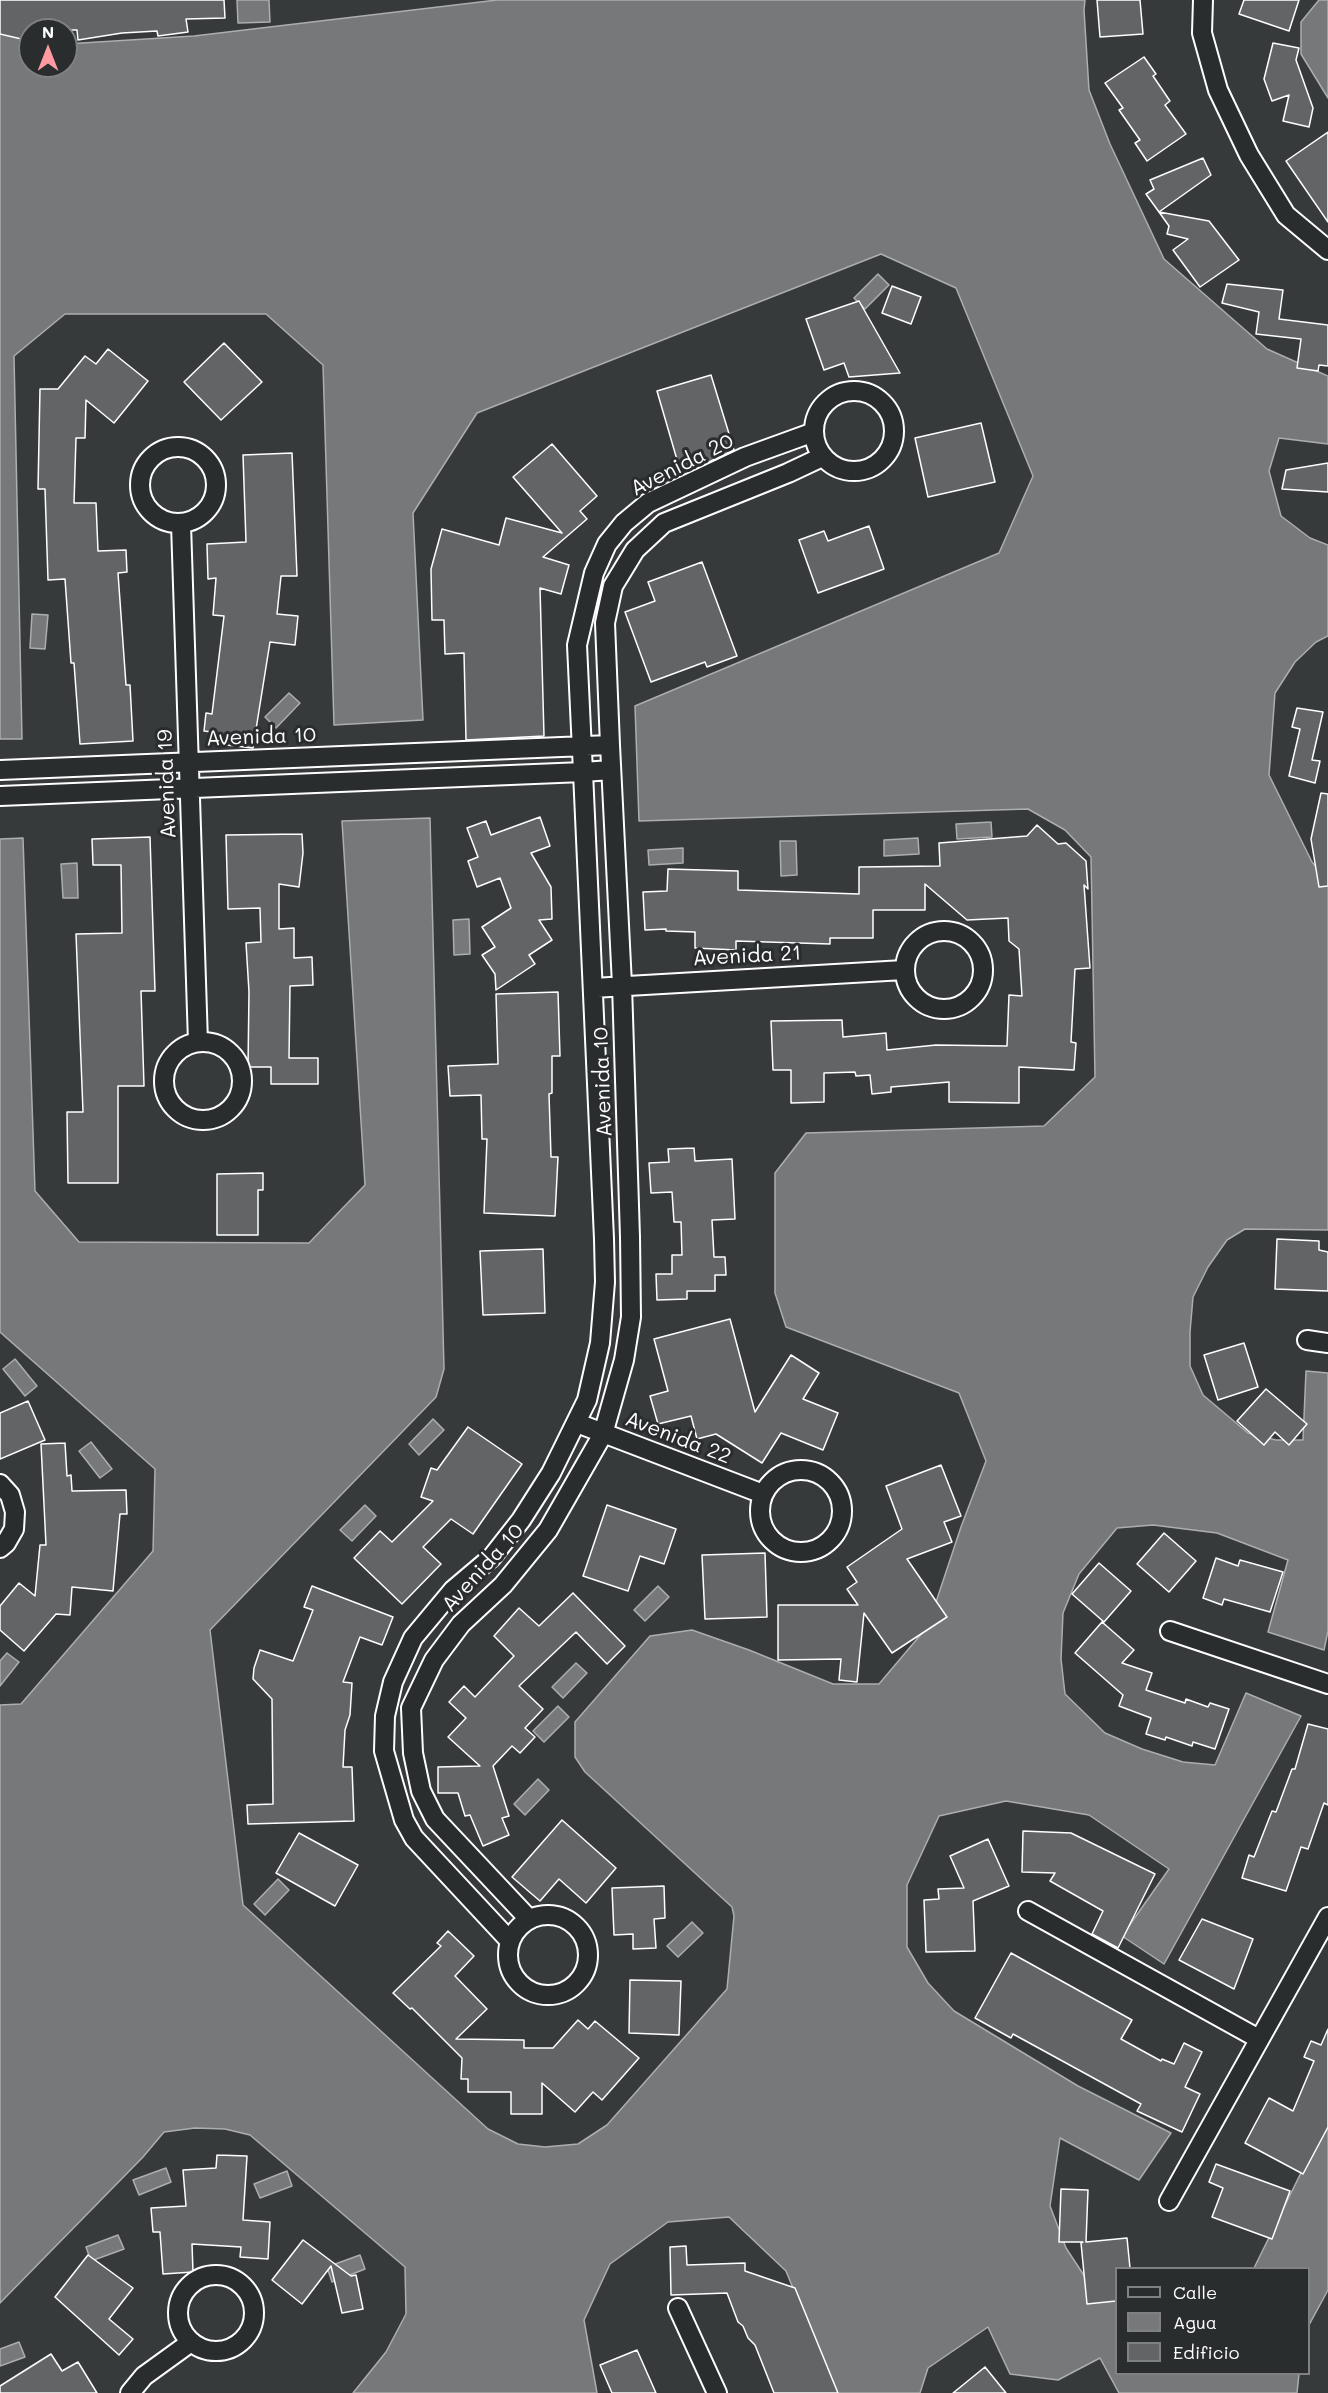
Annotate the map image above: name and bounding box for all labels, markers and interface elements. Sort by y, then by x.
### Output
north arrow [18,18,78,78]
text: N [42,21,54,42]
street label: Avenida 20 [626,428,738,502]
street label: Avenida 10 [206,722,316,752]
street label: Avenida 19 [152,729,182,839]
street label: Avenida 21 [692,941,802,971]
street label: Avenida 10 [588,1027,618,1137]
street label: Avenida 22 [622,1406,734,1470]
street label: Avenida 10 [437,1519,529,1617]
legend [1115,2267,1310,2375]
text: Calle [1173,2280,1217,2304]
text: Agua [1173,2310,1217,2334]
text: Edificio [1173,2340,1240,2364]

